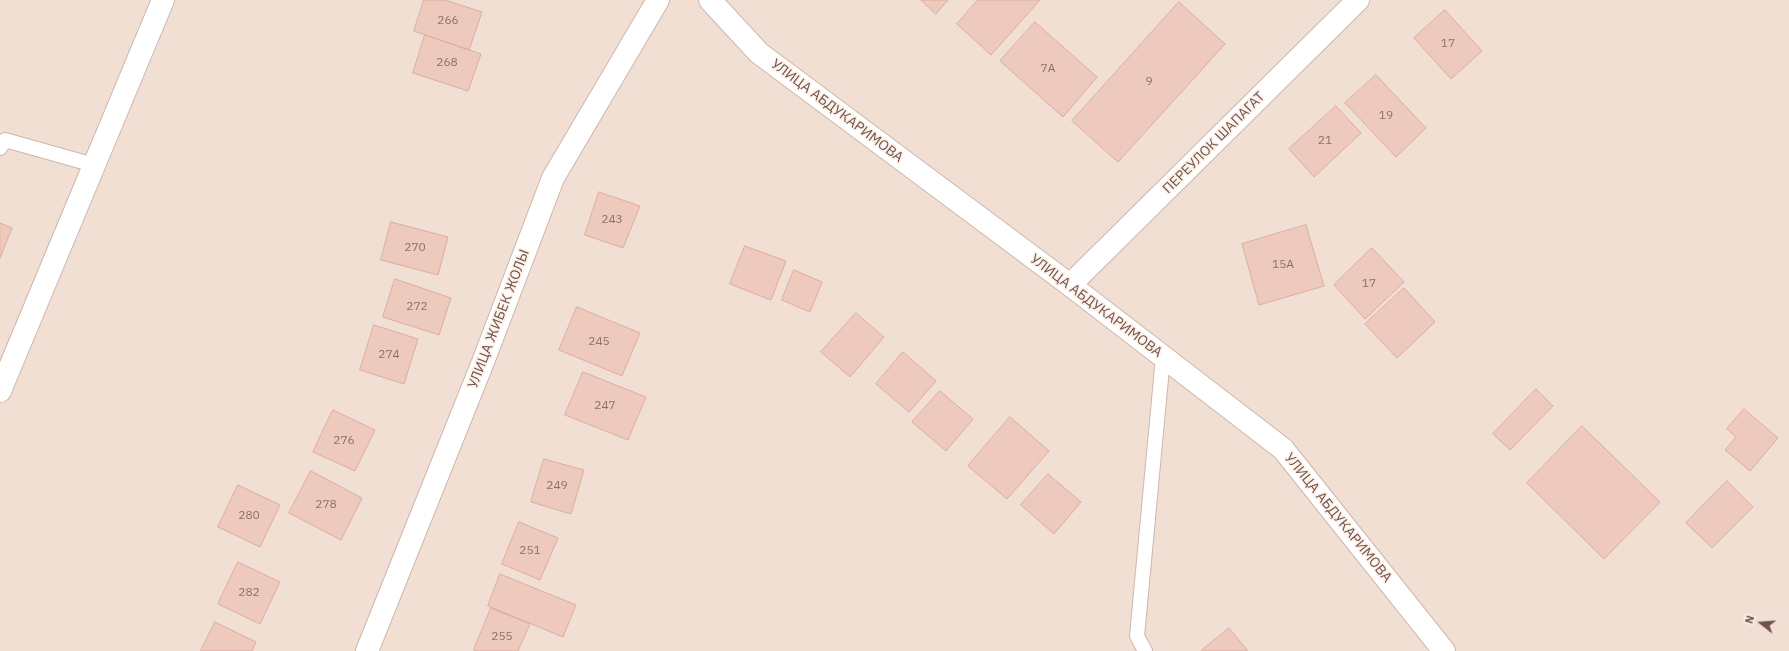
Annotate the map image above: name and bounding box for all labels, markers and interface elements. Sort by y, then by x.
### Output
house number: 266 [437,14,459,28]
house number: 17 [1441,37,1455,51]
house number: 268 [436,56,458,70]
street label: УЛИЦА АБДУКАРИМОВА [768,56,906,166]
house number: 7А [1041,62,1055,76]
house number: 9 [1145,75,1153,89]
street label: ПЕРЕУЛОК ШАПАГАТ [1160,89,1268,197]
house number: 19 [1379,109,1393,123]
house number: 21 [1318,134,1332,148]
house number: 243 [601,213,623,227]
house number: 270 [404,241,426,255]
street label: УЛИЦА ЖИБЕК ЖОЛЫ [465,247,533,391]
street label: УЛИЦА АБДУКАРИМОВА [1027,251,1165,361]
house number: 15А [1272,258,1294,272]
house number: 17 [1362,277,1376,291]
house number: 272 [406,300,428,314]
house number: 245 [588,335,610,349]
house number: 274 [378,348,400,362]
house number: 247 [594,399,616,413]
house number: 276 [333,434,355,448]
street label: УЛИЦА АБДУКАРИМОВА [1281,450,1395,586]
house number: 249 [546,479,568,493]
house number: 278 [315,498,337,512]
house number: 280 [238,509,260,523]
house number: 251 [519,544,541,558]
house number: 282 [238,586,260,600]
north arrow [1741,603,1781,643]
text: N [1742,614,1757,625]
house number: 255 [491,630,513,644]

